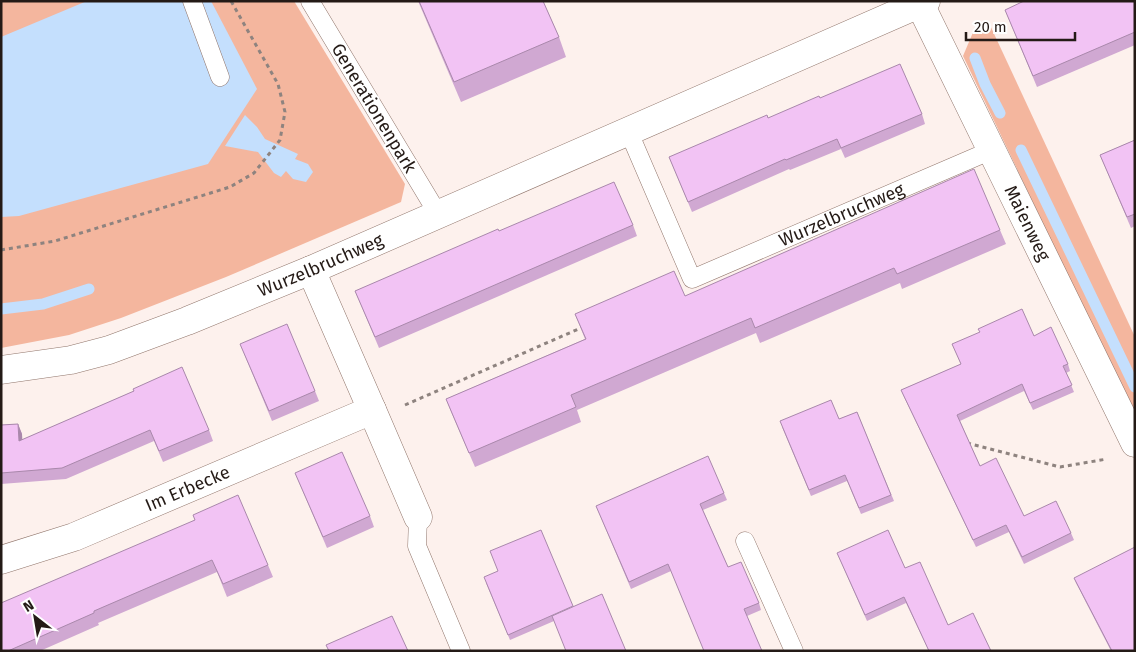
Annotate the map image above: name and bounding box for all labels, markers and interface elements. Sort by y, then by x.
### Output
scale bar [966,10,1075,42]
text: 20 m [974,18,1007,36]
street label: Generationenpark [327,39,422,177]
street label: Wurzelbruchweg [776,178,908,251]
street label: Maienweg [1000,182,1055,265]
street label: Wurzelbruchweg [255,228,387,302]
street label: Im Erbecke [142,461,233,516]
north arrow [10,592,60,642]
text: N [20,597,37,616]

